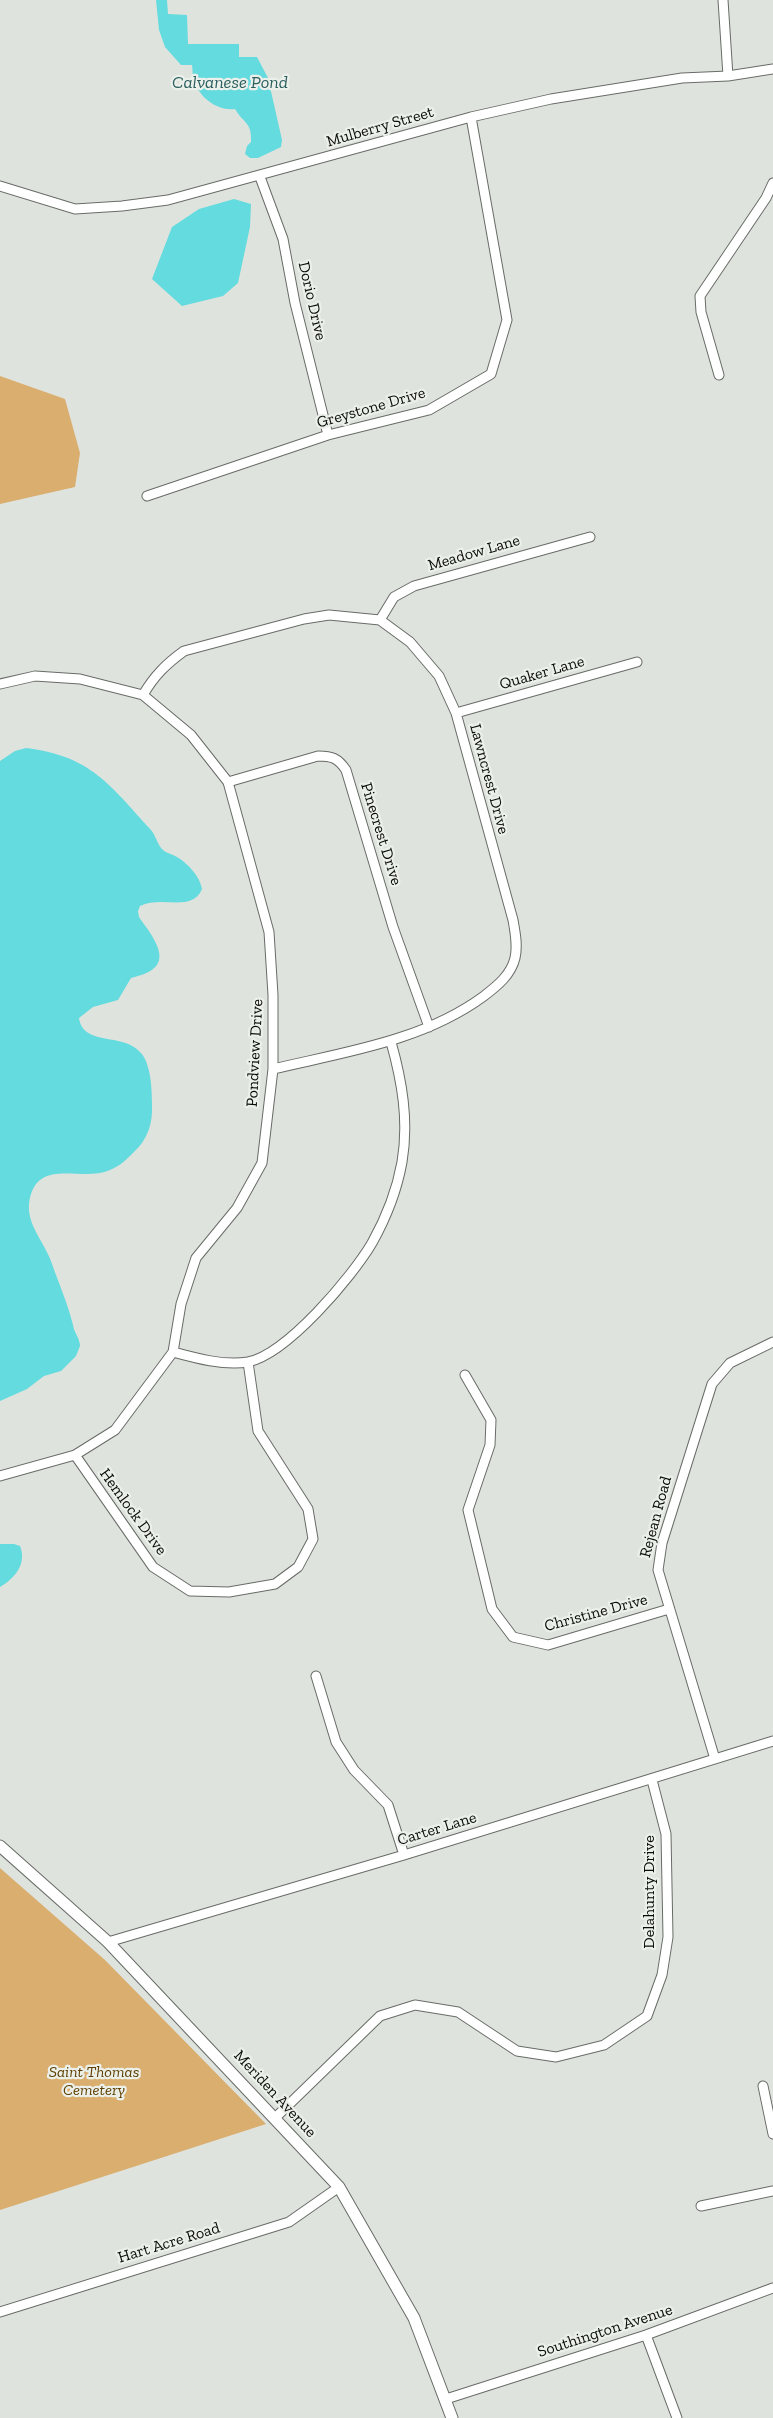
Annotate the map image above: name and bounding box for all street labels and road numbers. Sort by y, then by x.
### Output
street label: Mulberry Street [324,103,436,151]
street label: Dorio Drive [294,260,330,342]
street label: Greystone Drive [314,383,428,433]
street label: Meadow Lane [426,531,522,575]
street label: Quaker Lane [497,652,587,694]
street label: Lawncrest Drive [465,722,513,836]
street label: Pinecrest Drive [356,780,406,888]
street label: Pondview Drive [243,998,267,1108]
street label: Hemlock Drive [95,1465,171,1559]
street label: Rejean Road [636,1474,676,1560]
street label: Christine Drive [542,1590,650,1636]
street label: Carter Lane [395,1808,479,1850]
street label: Delahunty Drive [639,1835,659,1949]
street label: Meriden Avenue [230,2046,320,2142]
street label: Hart Acre Road [116,2218,222,2268]
street label: Southington Avenue [535,2300,675,2362]

